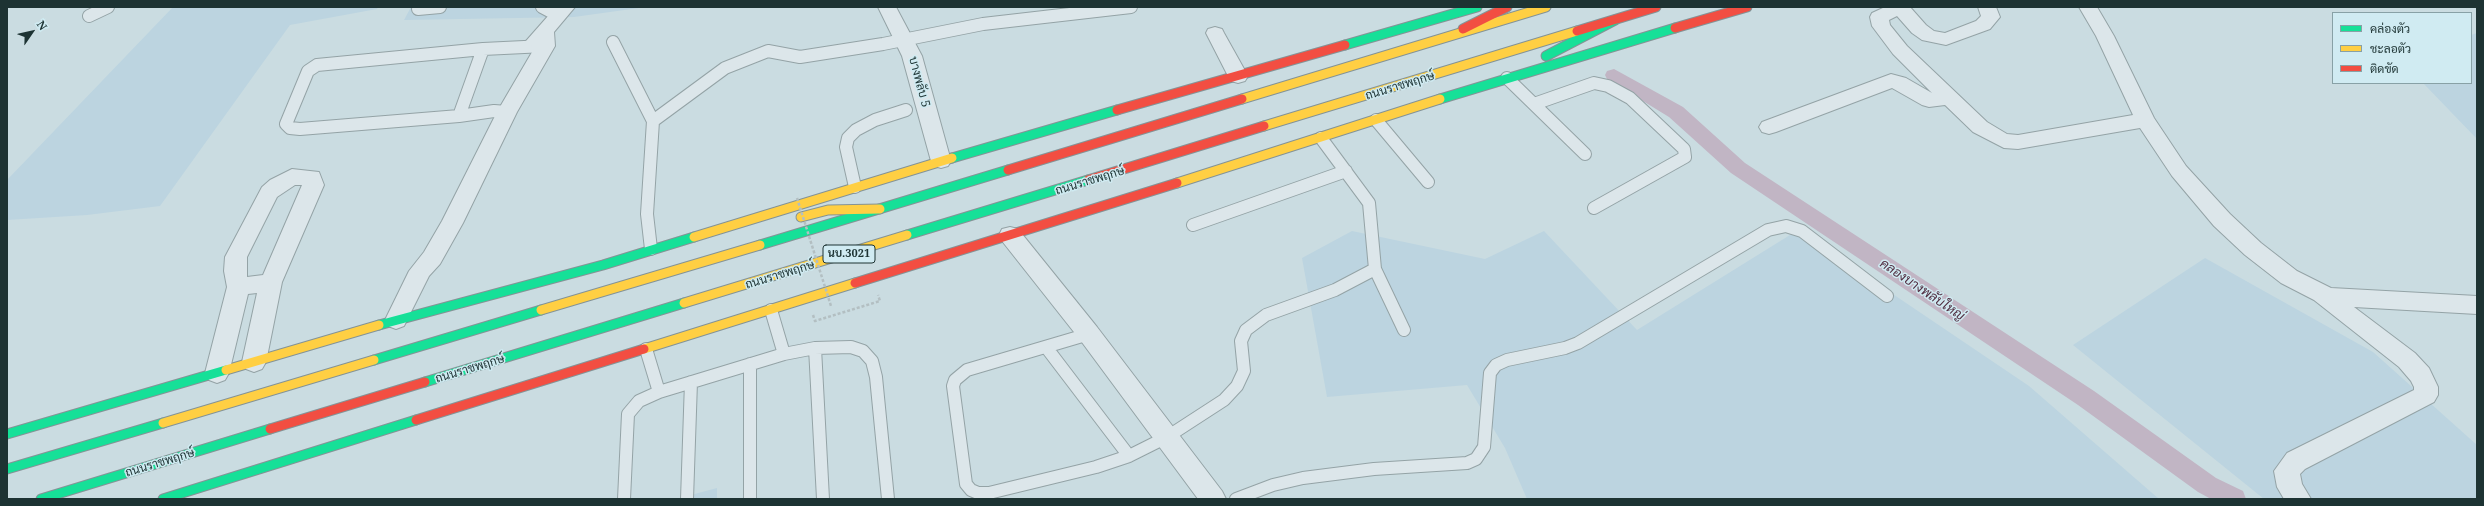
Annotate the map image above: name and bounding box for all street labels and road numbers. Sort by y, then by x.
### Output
street label: บางพลับ 5 [905,55,933,109]
street label: ถนนราชพฤกษ์ [1364,69,1436,103]
street label: ถนนราชพฤกษ์ [1054,164,1126,198]
road number: นบ.3021 [823,245,875,263]
street label: ถนนราชพฤกษ์ [744,258,816,292]
street label: ถนนราชพฤกษ์ [434,352,506,386]
street label: ถนนราชพฤกษ์ [124,446,196,480]

